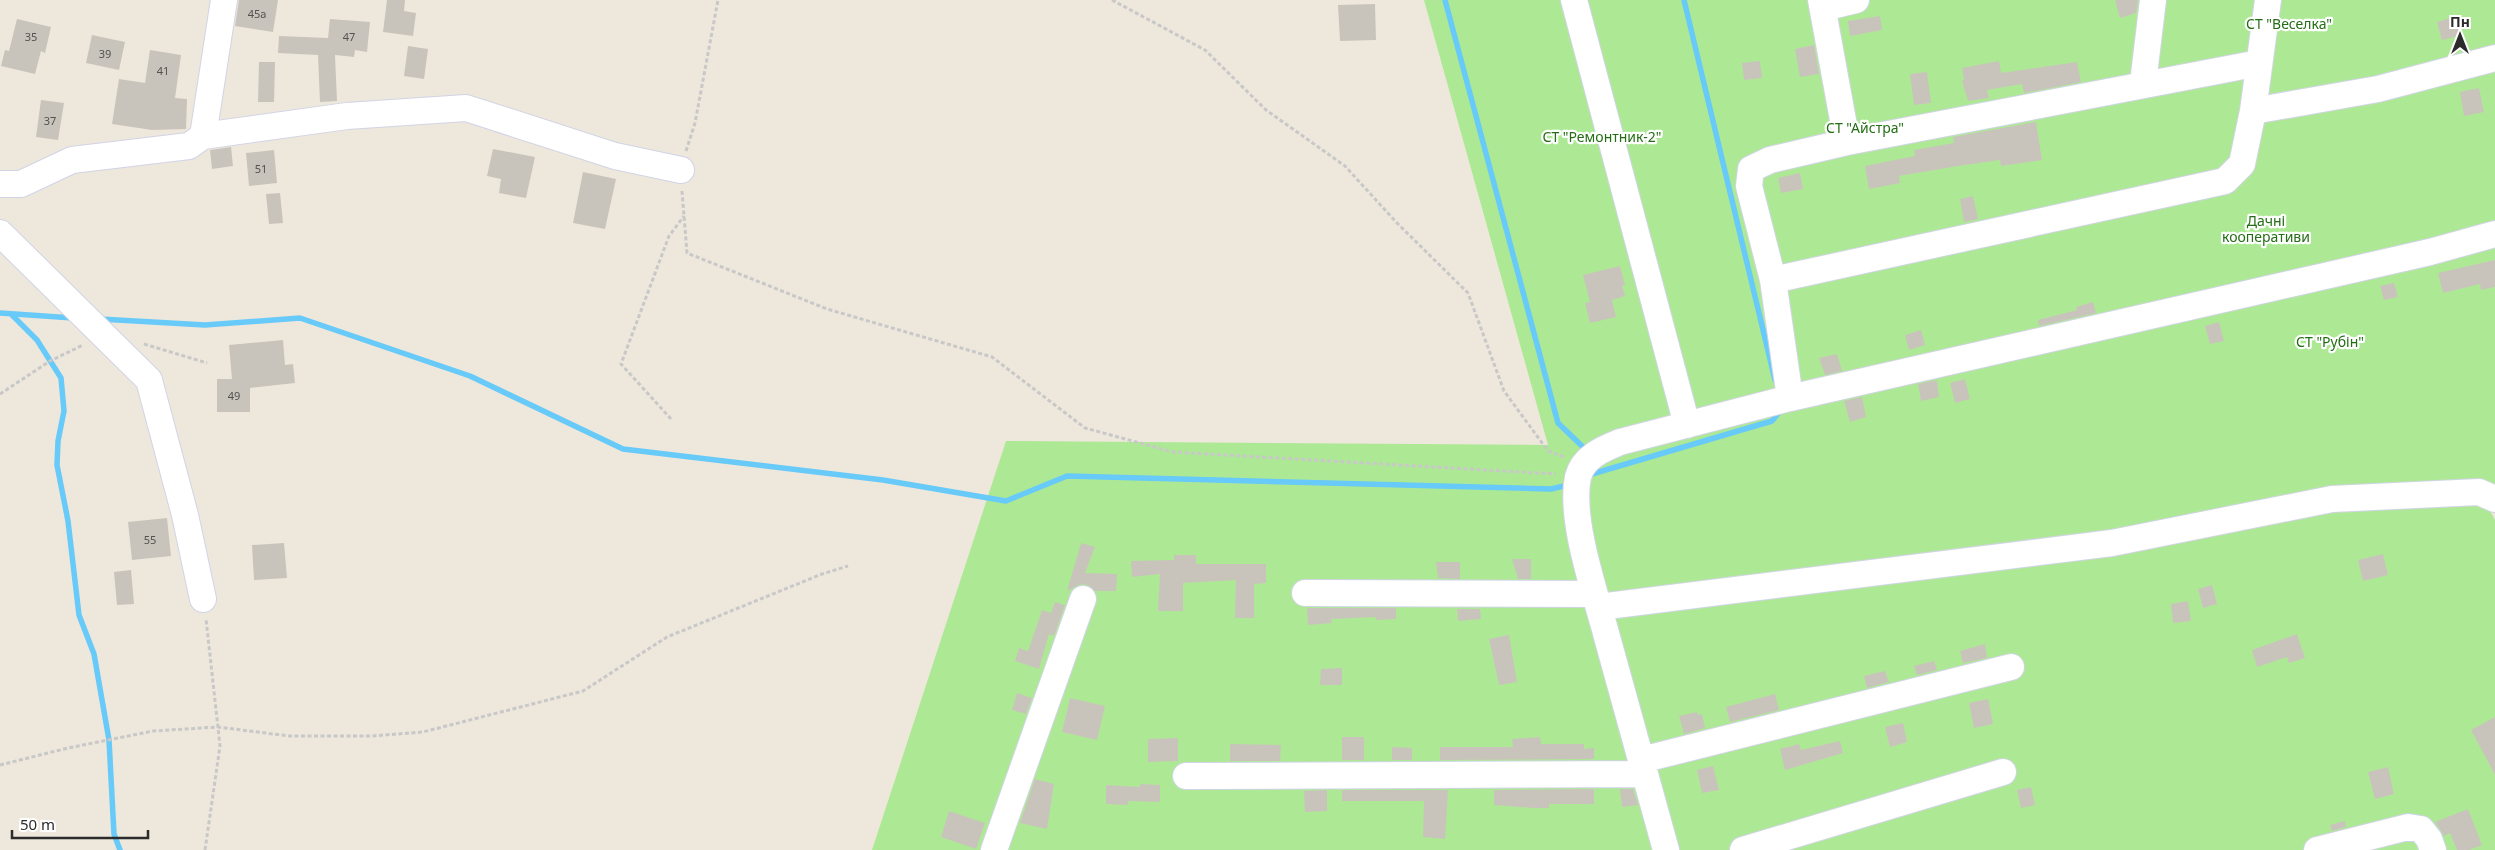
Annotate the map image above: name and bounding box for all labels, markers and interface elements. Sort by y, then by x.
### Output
house number: 45а [248,6,266,21]
north arrow [2435,10,2485,60]
text: Пн [2450,12,2470,31]
park label: СТ "Веселка" [2246,14,2332,33]
house number: 35 [25,29,37,44]
house number: 47 [343,29,355,44]
house number: 39 [99,46,111,61]
house number: 41 [157,63,169,78]
house number: 37 [44,113,56,128]
park label: СТ "Айстра" [1826,118,1904,137]
park label: СТ "Ремонтник-2" [1542,127,1662,146]
house number: 51 [255,161,267,176]
park label: Дачні кооперативи [2222,211,2310,246]
park label: СТ "Рубін" [2296,332,2364,351]
house number: 49 [228,388,240,403]
house number: 55 [144,532,156,547]
scale bar [12,808,149,840]
text: 50 m [20,814,55,834]

